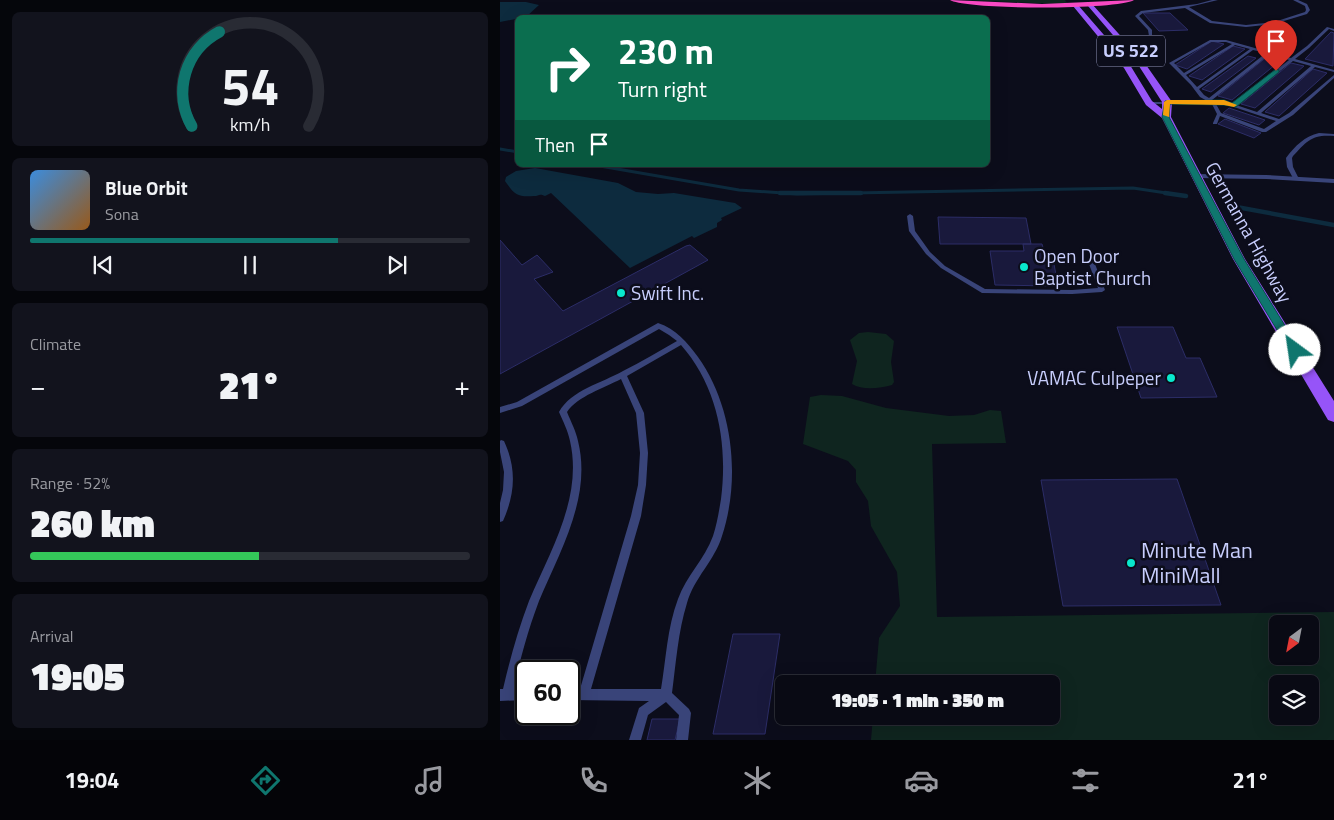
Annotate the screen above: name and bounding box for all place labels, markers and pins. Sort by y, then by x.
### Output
pin [1255,20,1297,71]
place label: Open Door Baptist Church [1034,241,1151,292]
marker: Open Door Baptist Church [1018,261,1030,273]
place label: Swift Inc. [631,278,704,307]
marker: Swift Inc. [615,287,627,299]
place label: VAMAC Culpeper [1027,363,1161,392]
marker: VAMAC Culpeper [1165,372,1177,384]
place label: Minute Man MiniMall [1141,533,1253,592]
marker: Minute Man MiniMall [1125,557,1137,569]

